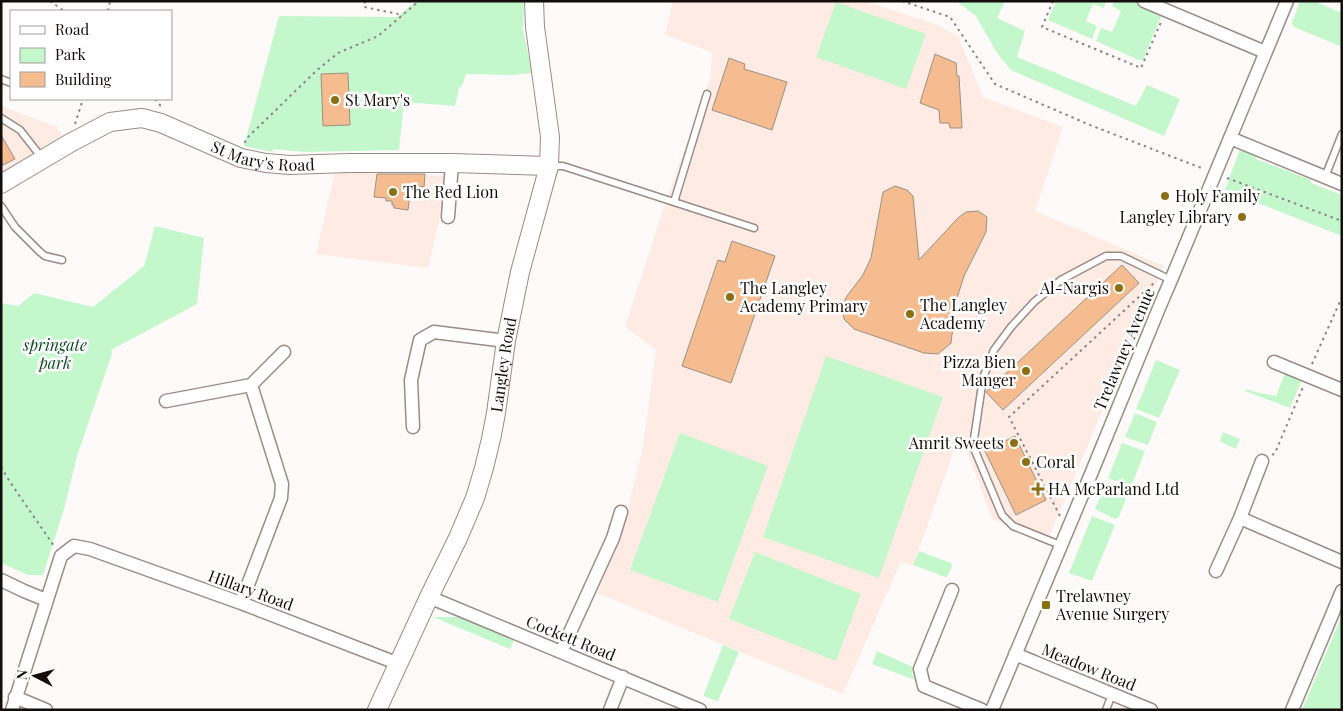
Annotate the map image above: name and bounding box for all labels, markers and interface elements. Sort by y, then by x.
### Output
legend [10,10,172,100]
text: Road [55,19,89,39]
text: Park [55,44,87,64]
text: Building [55,69,112,89]
place label: St Mary's [345,89,410,110]
marker: St Mary's [329,94,341,106]
street label: St Mary's Road [208,135,315,175]
place label: The Red Lion [403,181,499,202]
place label: Holy Family [1175,185,1260,206]
marker: The Red Lion [387,186,399,198]
marker: Holy Family [1159,190,1171,202]
place label: Langley Library [1119,206,1232,227]
marker: Langley Library [1236,211,1248,223]
place label: The Langley Academy Primary [739,277,867,316]
place label: Al-Nargis [1039,277,1109,298]
marker: Al-Nargis [1113,282,1125,294]
street label: Trelawney Avenue [1088,284,1159,413]
marker: The Langley Academy Primary [724,291,736,303]
place label: The Langley Academy [919,294,1007,333]
marker: The Langley Academy [904,308,916,320]
street label: Langley Road [485,315,521,413]
park label: springate park [22,334,87,373]
place label: Pizza Bien Manger [943,351,1016,390]
marker: Pizza Bien Manger [1020,365,1032,377]
place label: Amrit Sweets [908,432,1004,453]
marker: Amrit Sweets [1008,437,1020,449]
place label: Coral [1036,451,1076,472]
marker: Coral [1020,456,1032,468]
place label: HA McParland Ltd [1048,478,1179,499]
marker: HA McParland Ltd [1032,483,1044,495]
street label: Hillary Road [206,564,297,615]
place label: Trelawney Avenue Surgery [1055,585,1169,624]
marker: Trelawney Avenue Surgery [1040,599,1052,611]
street label: Cockett Road [523,610,619,665]
street label: Meadow Road [1039,638,1139,695]
north arrow [10,651,60,701]
text: N [12,669,32,681]

